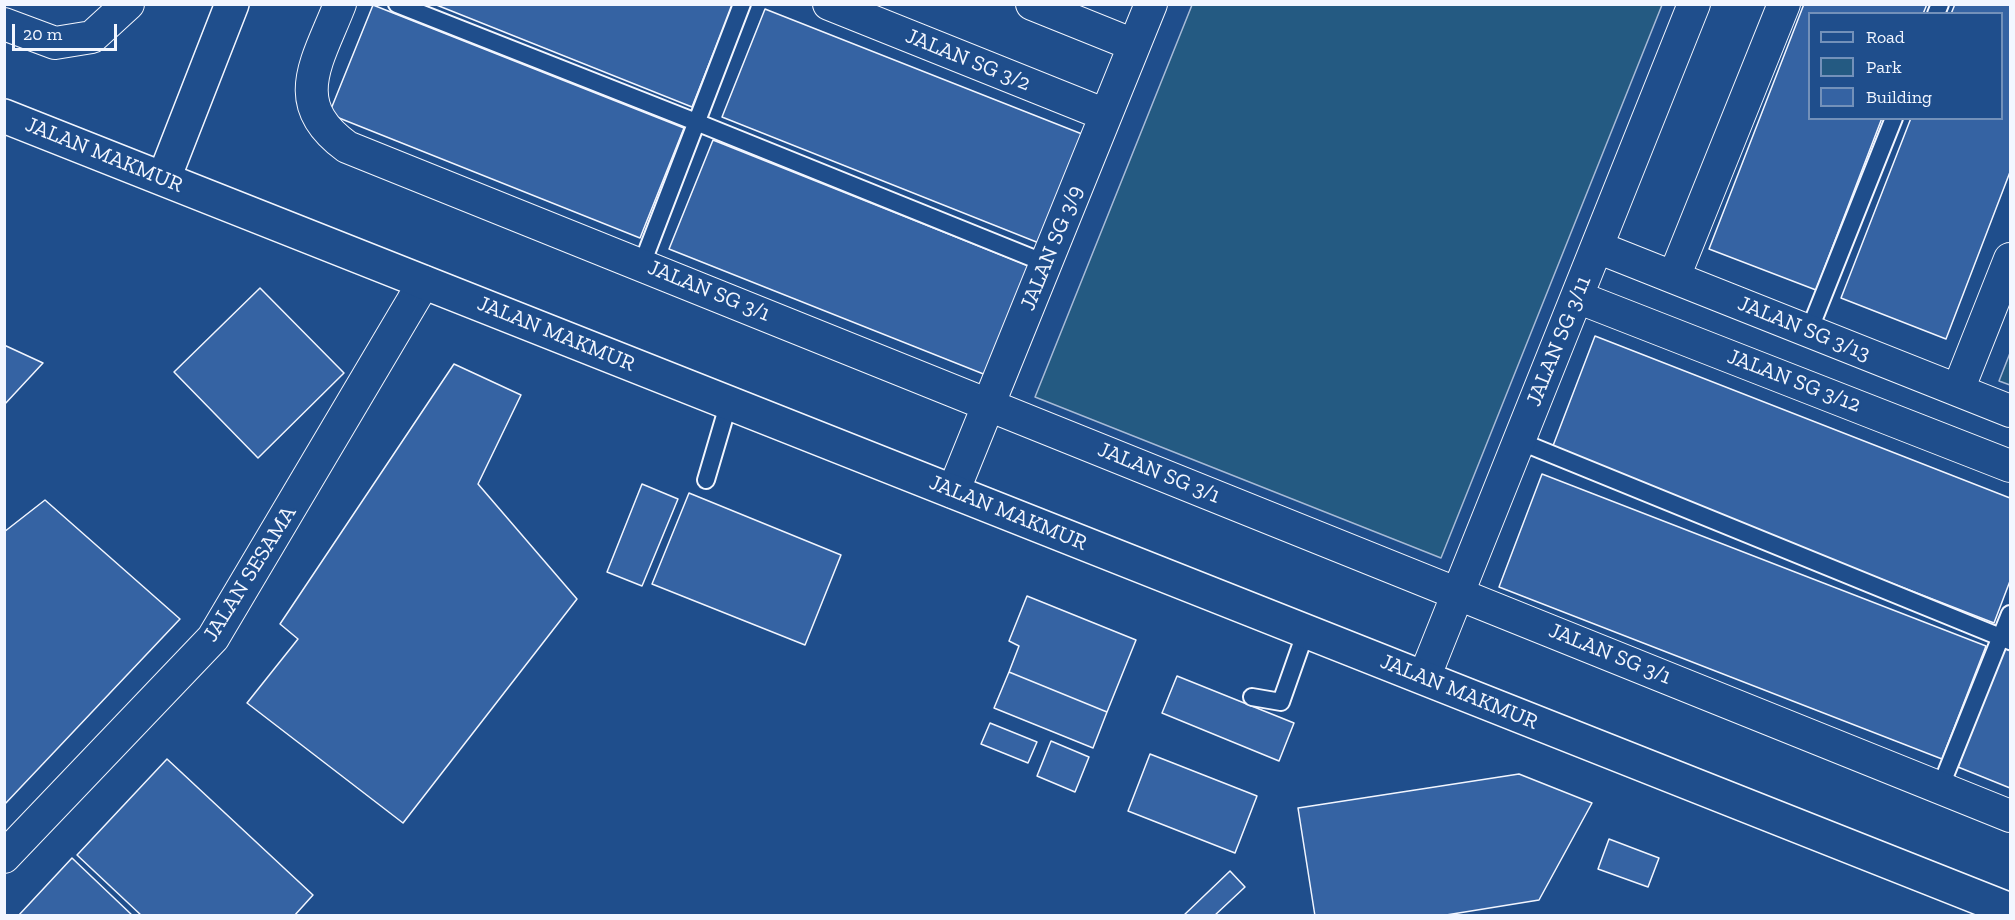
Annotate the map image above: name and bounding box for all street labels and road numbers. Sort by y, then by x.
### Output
street label: JALAN SG 3/2 [902,23,1034,97]
street label: JALAN MAKMUR [21,111,187,199]
street label: JALAN SG 3/9 [1015,182,1089,314]
street label: JALAN SG 3/1 [644,254,774,328]
street label: JALAN SG 3/11 [1521,272,1597,410]
street label: JALAN MAKMUR [473,290,639,378]
street label: JALAN SG 3/13 [1734,290,1874,368]
street label: JALAN SG 3/12 [1723,343,1865,419]
street label: JALAN SG 3/1 [1094,436,1224,510]
street label: JALAN MAKMUR [925,469,1091,557]
street label: JALAN SESAMA [198,501,302,647]
street label: JALAN SG 3/1 [1545,617,1675,691]
street label: JALAN MAKMUR [1376,648,1542,736]

